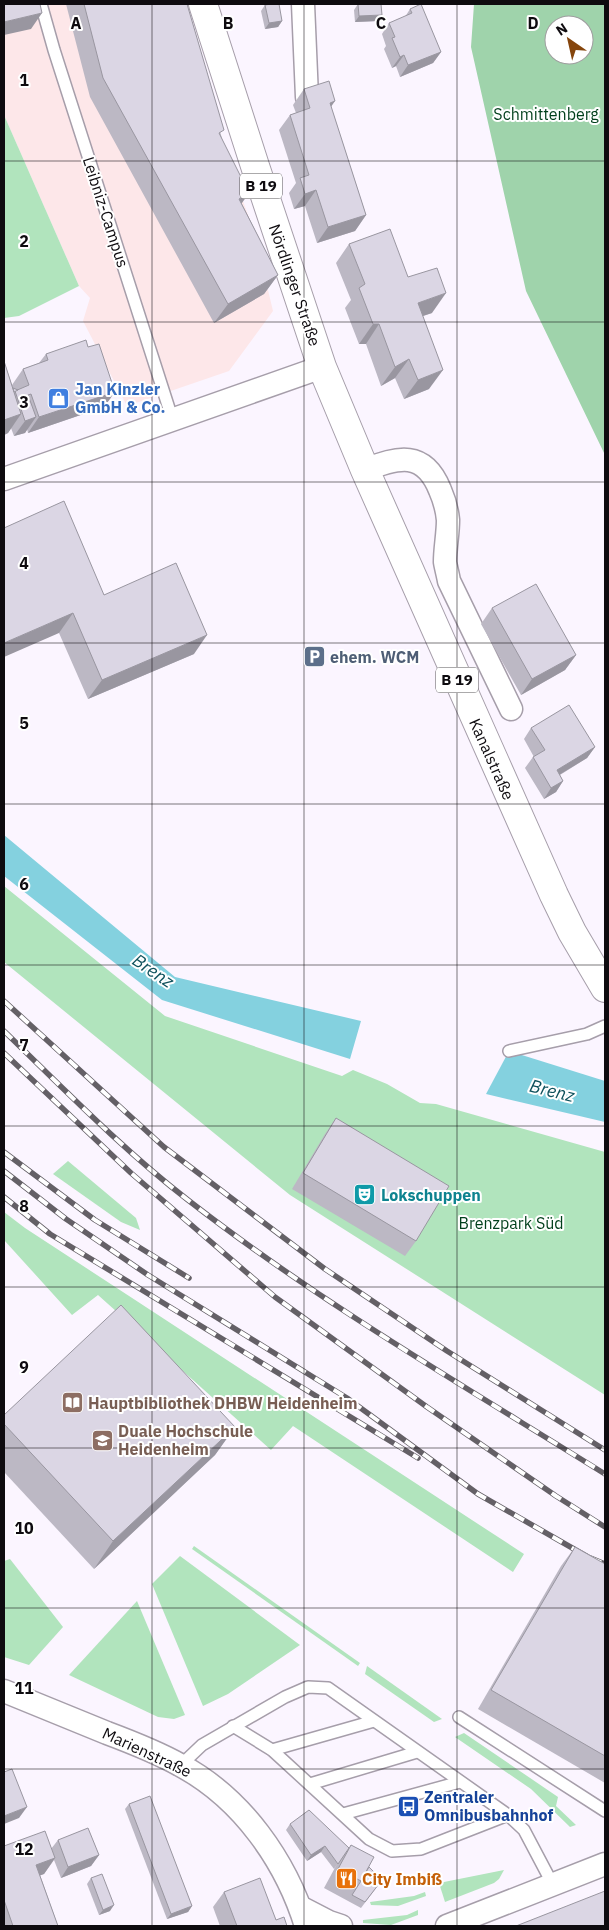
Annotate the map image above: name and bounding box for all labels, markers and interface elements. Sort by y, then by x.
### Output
text: A [71,13,82,33]
text: B [223,13,234,33]
text: C [376,13,386,33]
text: D [527,13,539,33]
north arrow [544,15,594,65]
text: N [552,19,571,40]
text: 1 [19,70,29,90]
park label: Schmittenberg [493,104,599,124]
street label: Leibniz-Campus [79,154,133,270]
road number: B 19 [240,174,282,198]
street label: Nördlinger Straße [265,221,325,349]
text: 2 [19,231,29,251]
place label: Jan Kinzler GmbH & Co. [75,379,165,417]
shop icon: Jan Kinzler GmbH & Co. [47,386,71,410]
text: 3 [19,392,29,412]
text: 4 [19,553,29,573]
parking icon: ehem. WCM [302,645,326,669]
place label: ehem. WCM [330,647,419,667]
road number: B 19 [436,668,478,692]
text: 5 [19,713,29,733]
street label: Kanalstraße [465,715,519,803]
text: 6 [19,874,29,894]
water label: Brenz [128,948,179,993]
text: 7 [19,1035,29,1055]
water label: Brenz [527,1074,578,1107]
theatre icon: Lokschuppen [353,1183,377,1207]
place label: Lokschuppen [381,1185,481,1205]
text: 8 [19,1196,29,1216]
park label: Brenzpark Süd [458,1213,564,1233]
text: 9 [19,1357,29,1377]
library icon: Hauptbibliothek DHBW Heidenheim [60,1391,84,1415]
place label: Hauptbibliothek DHBW Heidenheim [88,1393,357,1413]
place label: Duale Hochschule Heidenheim [118,1421,253,1459]
school or university icon: Duale Hochschule Heidenheim [90,1428,114,1452]
text: 10 [14,1518,34,1538]
text: 11 [14,1678,34,1698]
street label: Marienstraße [99,1723,195,1781]
place label: Zentraler Omnibusbahnhof [424,1787,554,1825]
bus stop icon: Zentraler Omnibusbahnhof [396,1794,420,1818]
text: 12 [14,1839,34,1859]
restaurant icon: City Imbiß [334,1867,358,1891]
place label: City Imbiß [362,1869,442,1889]

